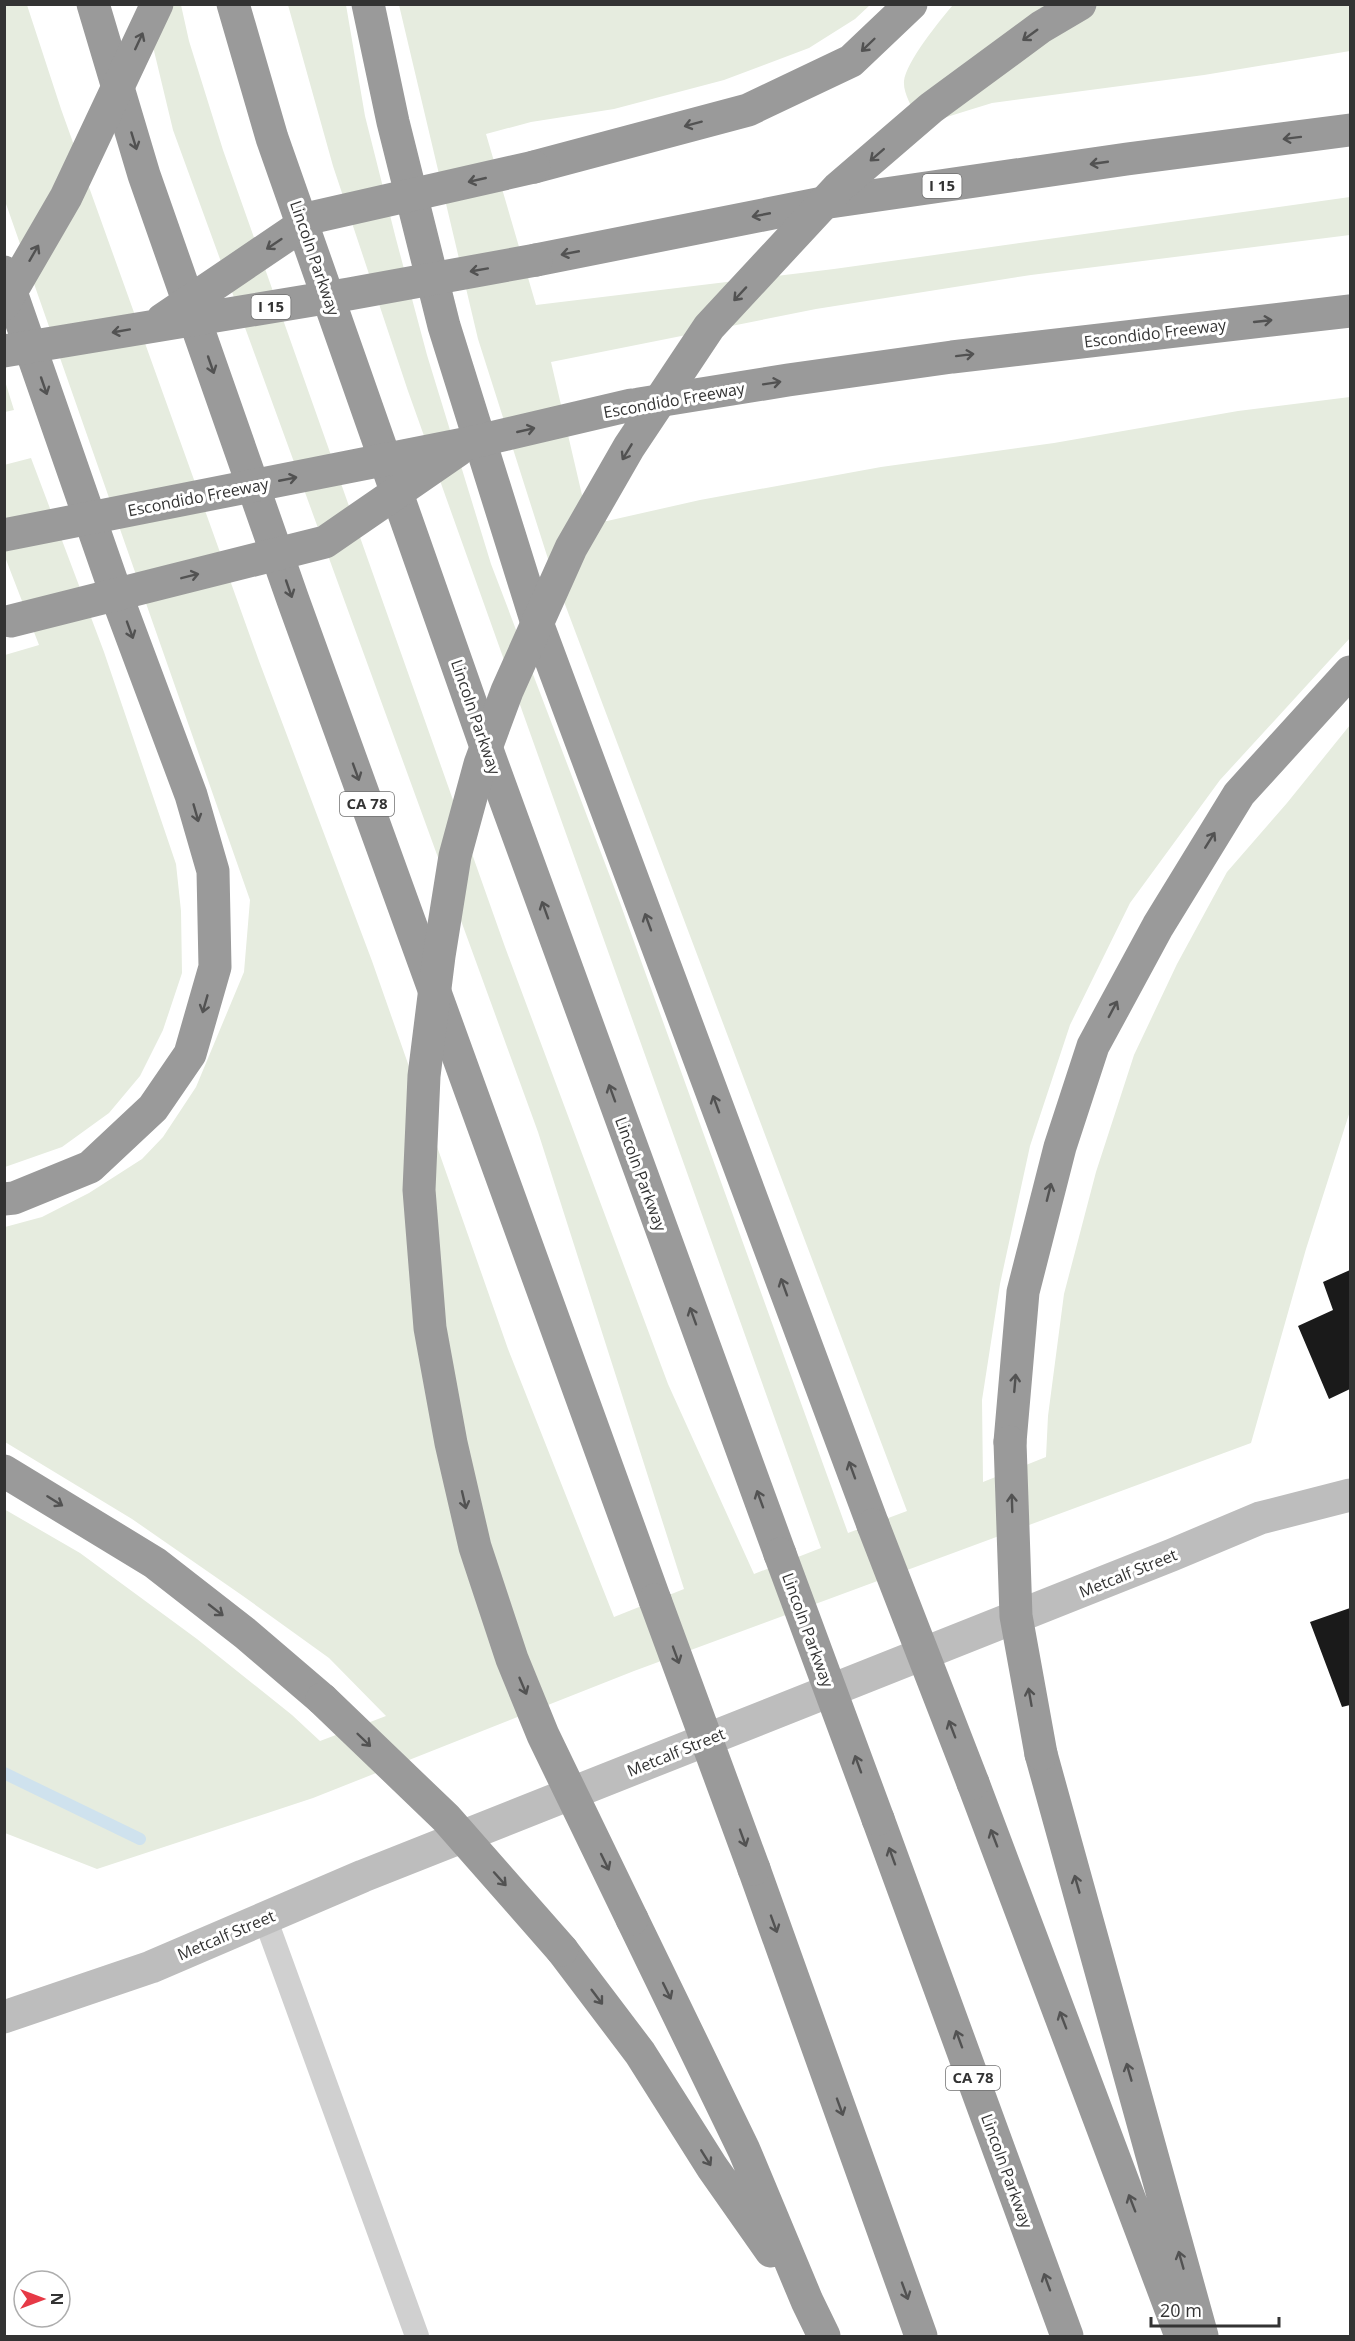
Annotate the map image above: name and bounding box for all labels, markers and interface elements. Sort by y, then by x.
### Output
one-way arrow [1023,29,1039,41]
one-way arrow [134,33,146,51]
one-way arrow [861,38,876,52]
one-way arrow [684,119,703,131]
one-way arrow [129,131,140,150]
one-way arrow [1283,132,1303,143]
one-way arrow [870,148,885,162]
one-way arrow [1090,157,1109,168]
one-way arrow [468,174,487,186]
road number: I 15 [922,174,962,198]
street label: Lincoln Parkway [285,198,345,319]
one-way arrow [752,210,772,221]
one-way arrow [266,238,282,250]
one-way arrow [28,245,40,262]
one-way arrow [561,248,580,259]
one-way arrow [469,265,489,276]
one-way arrow [733,286,748,301]
road number: I 15 [252,295,290,319]
street label: Escondido Freeway [1083,313,1228,353]
one-way arrow [1253,315,1273,326]
one-way arrow [112,326,131,337]
one-way arrow [955,350,974,361]
one-way arrow [206,355,217,374]
one-way arrow [40,376,51,395]
street label: Escondido Freeway [602,377,747,423]
one-way arrow [762,377,781,388]
one-way arrow [516,423,535,435]
one-way arrow [620,443,632,460]
street label: Escondido Freeway [126,472,271,521]
one-way arrow [278,473,298,484]
one-way arrow [181,570,200,582]
one-way arrow [285,579,296,598]
one-way arrow [125,620,136,639]
street label: Lincoln Parkway [446,657,506,778]
one-way arrow [351,762,362,781]
road number: CA 78 [340,792,394,816]
one-way arrow [191,803,202,822]
one-way arrow [1205,832,1217,849]
one-way arrow [539,901,550,920]
one-way arrow [642,913,653,931]
one-way arrow [199,994,210,1013]
one-way arrow [1108,1000,1119,1018]
one-way arrow [606,1084,617,1103]
one-way arrow [710,1095,721,1114]
street label: Lincoln Parkway [610,1114,672,1235]
one-way arrow [1043,1183,1055,1202]
one-way arrow [778,1278,789,1297]
one-way arrow [687,1307,698,1326]
one-way arrow [1010,1374,1021,1394]
one-way arrow [846,1461,857,1480]
one-way arrow [459,1490,471,1509]
one-way arrow [753,1490,764,1509]
one-way arrow [1006,1494,1018,1514]
one-way arrow [46,1496,63,1508]
street label: Metcalf Street [1076,1543,1181,1603]
street label: Lincoln Parkway [777,1570,839,1691]
one-way arrow [208,1604,224,1617]
one-way arrow [671,1645,682,1663]
one-way arrow [518,1676,529,1694]
one-way arrow [1024,1687,1035,1707]
one-way arrow [946,1720,957,1739]
street label: Metcalf Street [624,1722,729,1782]
one-way arrow [356,1732,371,1747]
one-way arrow [852,1755,863,1774]
one-way arrow [738,1828,749,1846]
one-way arrow [988,1829,999,1848]
one-way arrow [886,1847,897,1866]
one-way arrow [599,1853,611,1871]
one-way arrow [493,1871,507,1886]
one-way arrow [1071,1875,1082,1894]
street label: Metcalf Street [174,1904,278,1965]
one-way arrow [770,1914,781,1933]
one-way arrow [661,1982,673,2000]
one-way arrow [591,1988,604,2004]
one-way arrow [1057,2011,1068,2030]
one-way arrow [952,2030,963,2049]
one-way arrow [1123,2063,1134,2082]
road number: CA 78 [946,2066,1000,2090]
one-way arrow [835,2097,846,2116]
street label: Lincoln Parkway [976,2111,1038,2232]
one-way arrow [700,2149,712,2166]
one-way arrow [1126,2194,1137,2213]
one-way arrow [1175,2251,1186,2270]
north arrow [12,2269,72,2329]
one-way arrow [1041,2273,1052,2291]
one-way arrow [901,2281,912,2300]
scale bar [1151,2290,1278,2328]
text: N [46,2292,68,2306]
text: 20 m [1160,2298,1202,2322]

